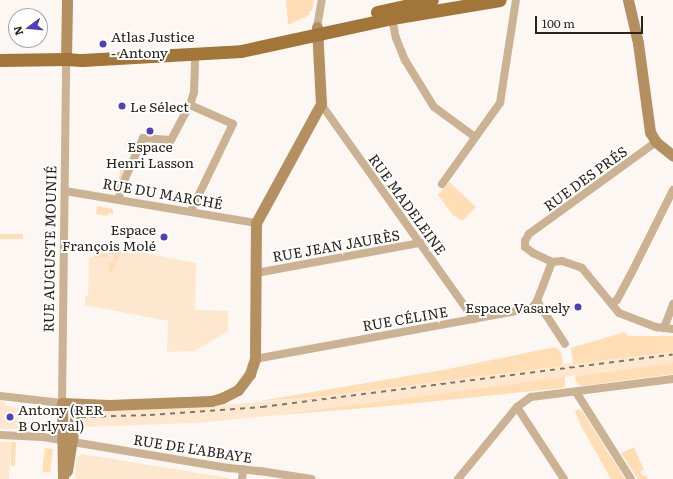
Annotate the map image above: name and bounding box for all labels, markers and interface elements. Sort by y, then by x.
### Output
north arrow [8,8,48,48]
scale bar [537,8,645,34]
text: 100 m [542,14,575,32]
text: N [8,24,26,38]
place label: Atlas Justice - Antony [111,28,194,60]
marker: Atlas Justice - Antony [98,39,108,49]
place label: Le Sélect [130,98,189,114]
marker: Le Sélect [117,101,127,111]
marker: Espace Henri Lasson [145,126,155,136]
place label: Espace Henri Lasson [106,138,194,170]
street label: RUE DES PRÉS [540,142,630,214]
street label: RUE MADELEINE [366,150,450,258]
street label: RUE AUGUSTE MOUNIÉ [39,165,59,333]
street label: RUE DU MARCHÉ [102,174,224,212]
place label: Espace François Molé [62,221,156,254]
street label: RUE JEAN JAURÈS [271,226,401,264]
marker: Espace François Molé [159,232,169,242]
place label: Espace Vasarely [465,299,570,315]
street label: RUE CÉLINE [361,302,449,334]
marker: Espace Vasarely [573,302,583,312]
place label: Antony (RER B Orlyval) [18,401,104,434]
marker: Antony (RER B Orlyval) [5,412,15,422]
street label: RUE DE L'ABBAYE [132,430,254,466]

